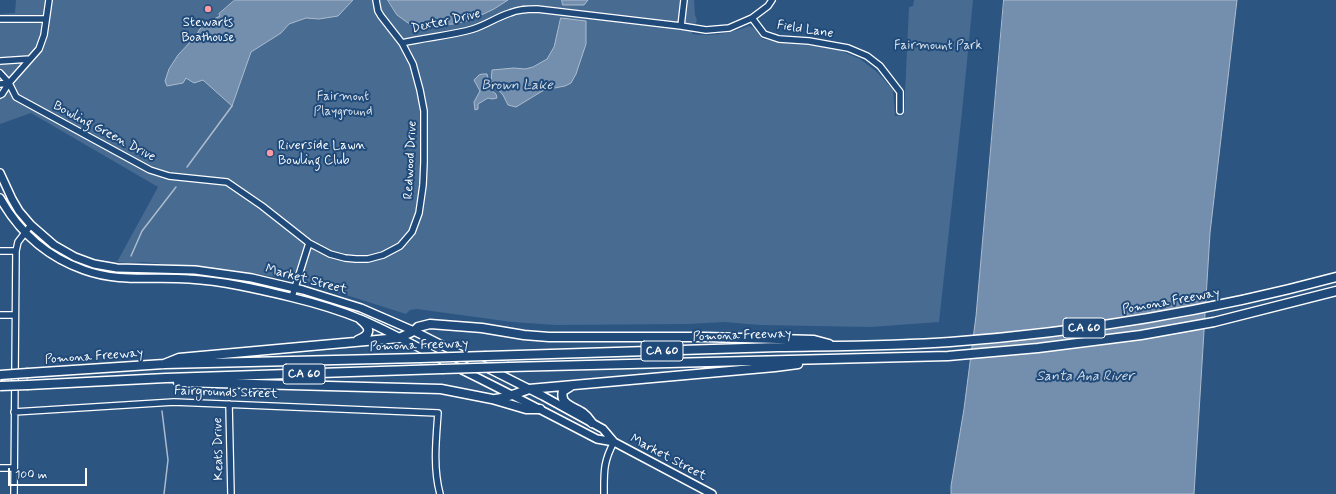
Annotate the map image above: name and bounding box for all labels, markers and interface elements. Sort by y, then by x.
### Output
marker: Stewarts Boathouse [203,4,213,14]
street label: Dexter Drive [410,6,482,38]
place label: Stewarts Boathouse [181,15,235,46]
street label: Field Lane [776,18,834,42]
park label: Fairmount Park [894,38,982,54]
water label: Brown Lake [481,78,553,94]
park label: Fairmont Playground [314,89,372,120]
street label: Bowling Green Drive [50,98,158,166]
street label: Redwood Drive [401,120,421,200]
place label: Riverside Lawn Bowling Club [278,138,366,169]
marker: Riverside Lawn Bowling Club [265,148,275,158]
street label: Market Street [263,262,349,298]
street label: Pomona Freeway [1121,286,1221,318]
road number: CA 60 [1063,318,1105,338]
street label: Pomona Freeway [693,326,791,346]
street label: Pomona Freeway [370,336,468,356]
road number: CA 60 [641,341,683,361]
street label: Pomona Freeway [44,346,144,368]
road number: CA 60 [283,364,325,384]
water label: Santa Ana River [1036,369,1134,385]
street label: Fairgrounds Street [174,383,278,403]
street label: Keats Drive [211,417,227,481]
street label: Market Street [627,431,709,485]
scale bar [10,460,89,486]
text: 100 m [15,467,47,483]

